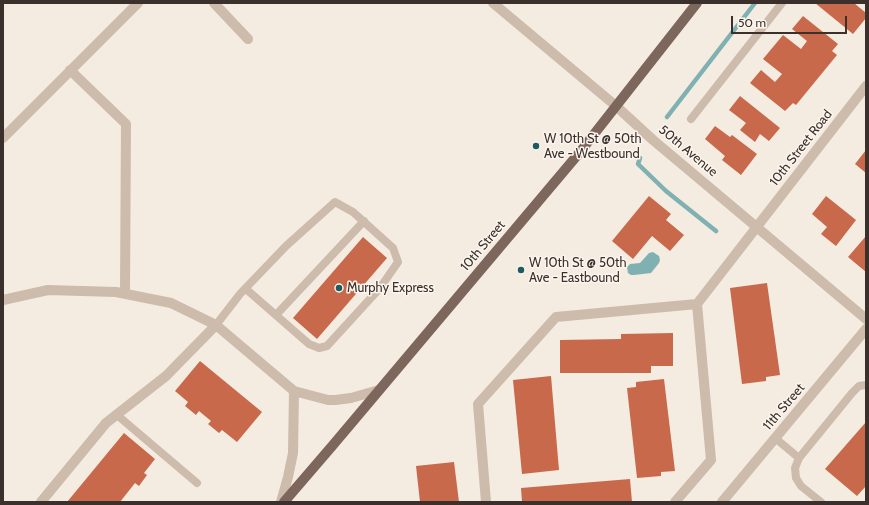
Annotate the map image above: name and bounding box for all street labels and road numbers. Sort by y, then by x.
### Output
street label: 10th Street Road [766,107,836,189]
street label: 50th Avenue [656,122,720,180]
street label: 10th Street [457,218,509,274]
street label: 11th Street [760,380,808,434]

